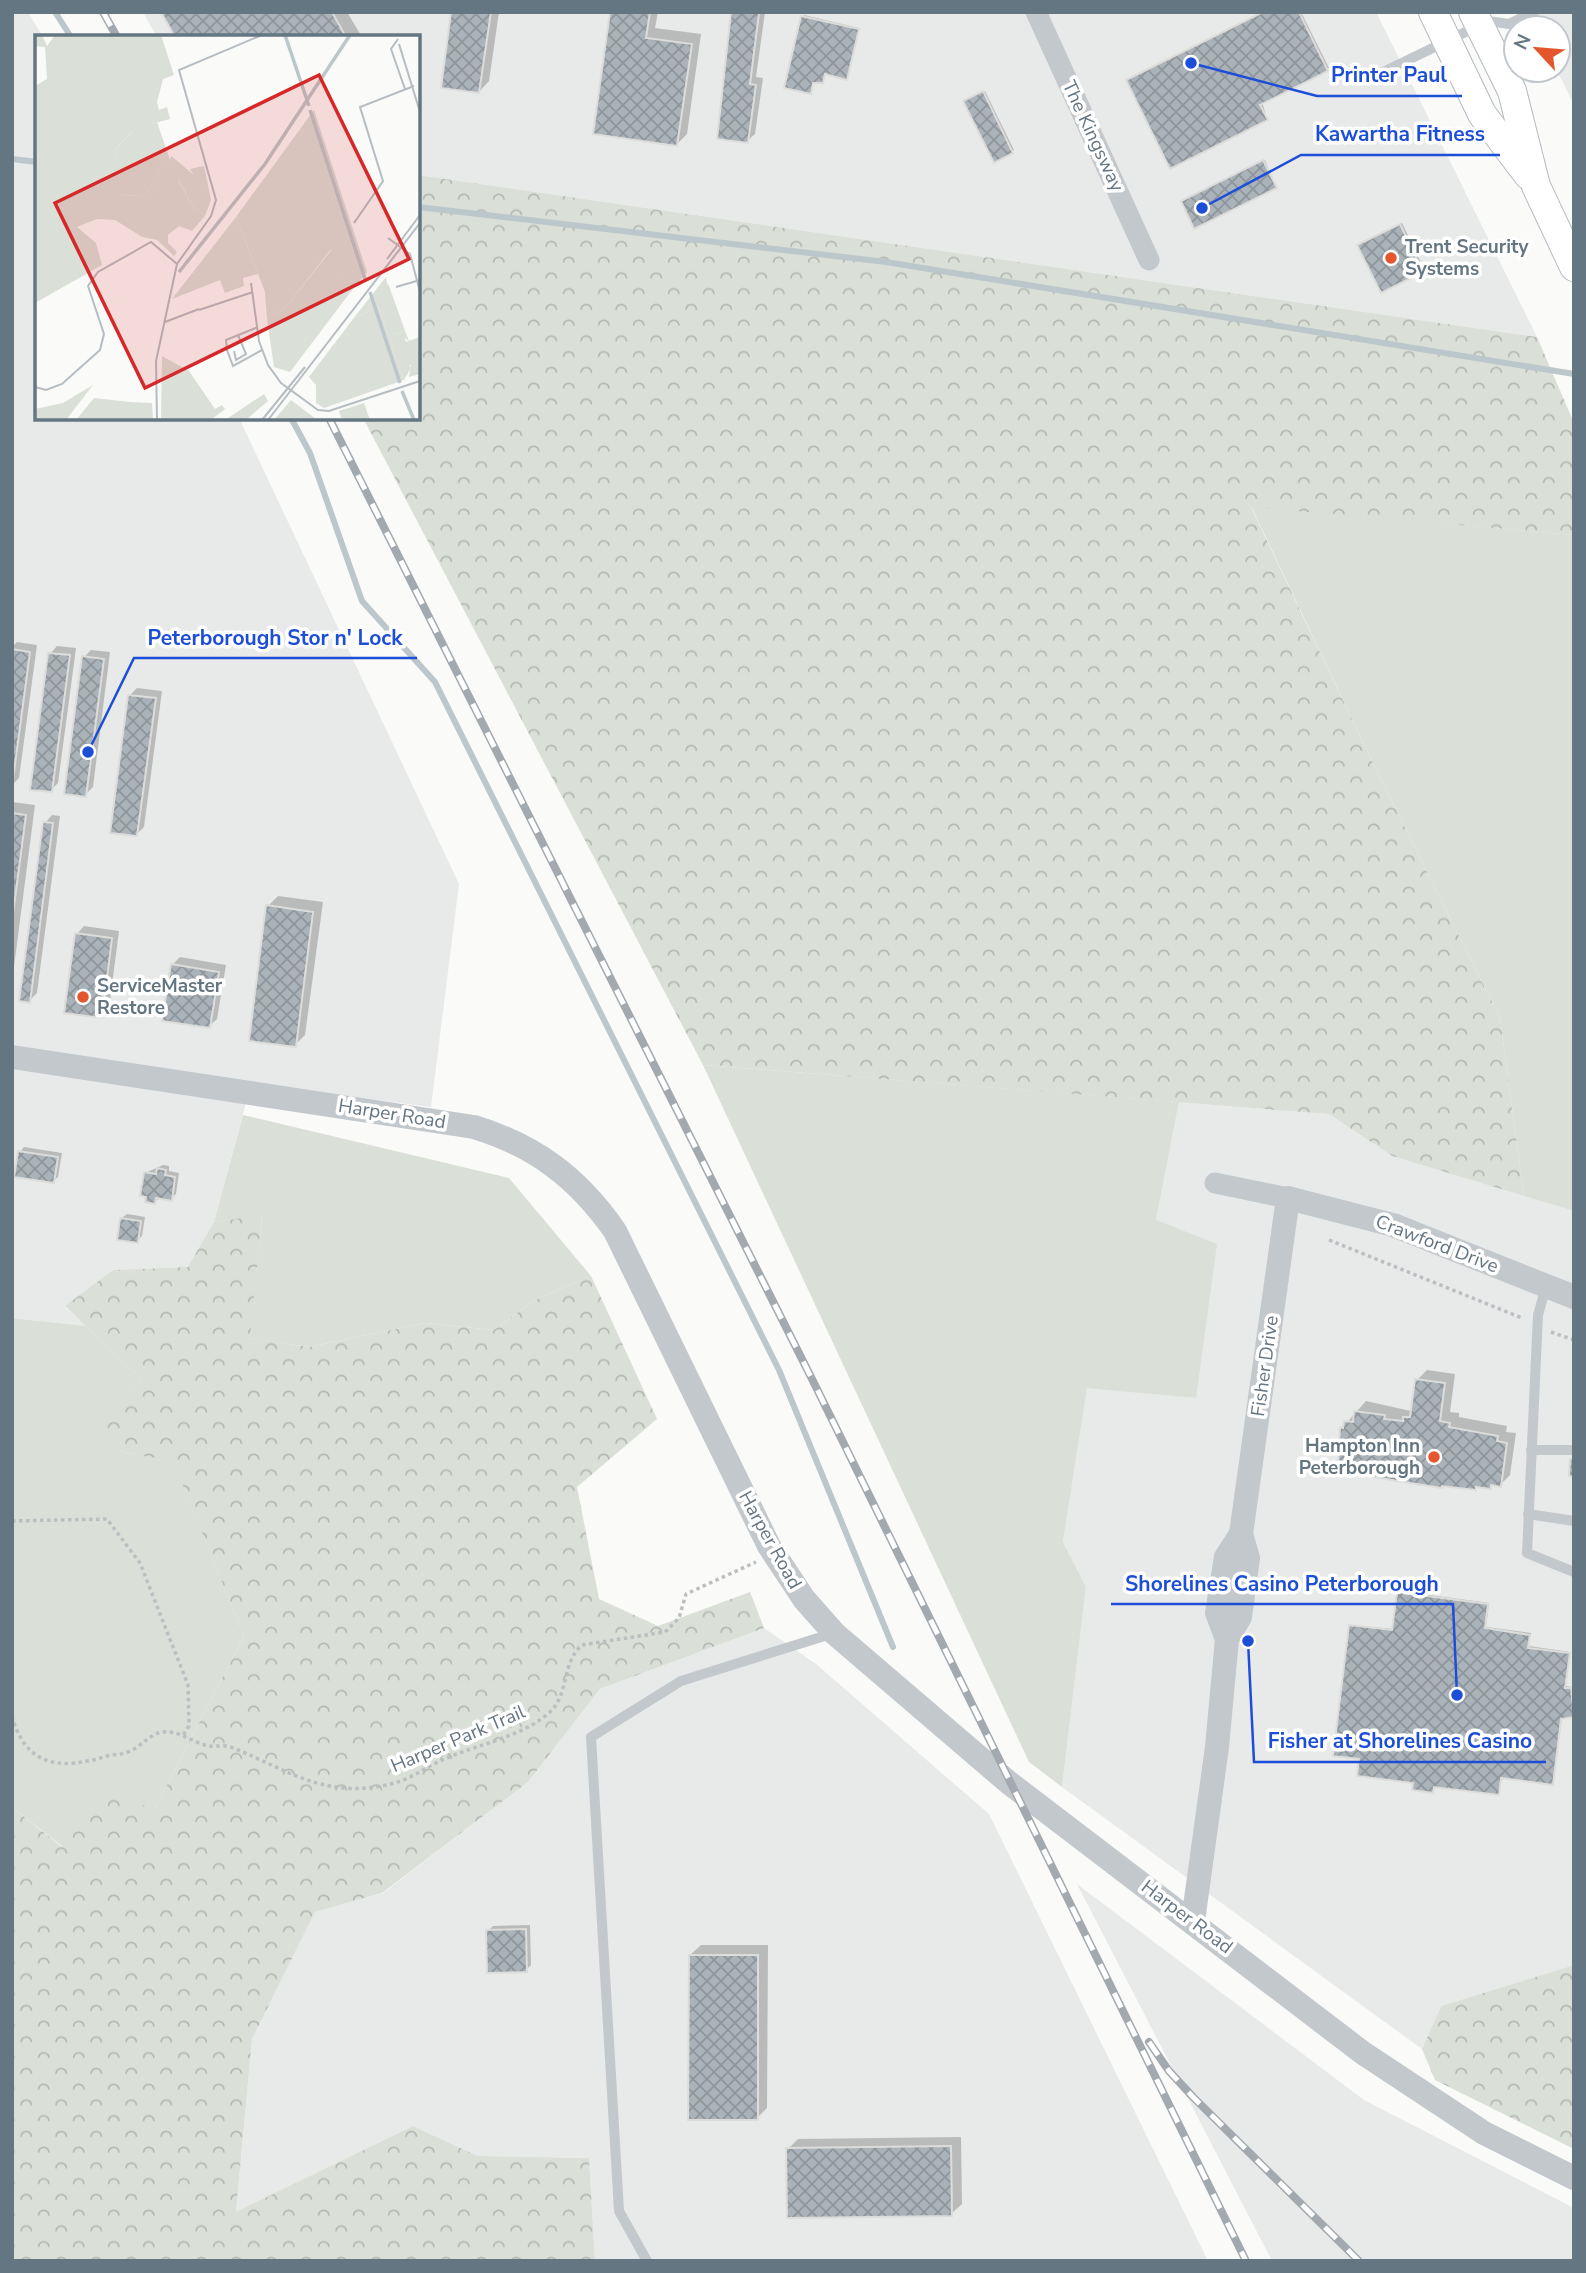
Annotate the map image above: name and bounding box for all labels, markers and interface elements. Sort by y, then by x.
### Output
north arrow [1502,14,1572,84]
text: N [1508,30,1537,54]
inset map [35,35,420,420]
callout: Printer Paul [1317,54,1462,96]
text: Printer Paul [1331,61,1447,89]
street label: The Kingsway [1056,76,1130,196]
callout: Kawartha Fitness [1301,113,1500,155]
text: Kawartha Fitness [1315,120,1485,148]
place label: Trent Security Systems [1405,234,1529,282]
marker: Trent Security Systems [1383,250,1399,266]
callout: Peterborough Stor n' Lock [134,616,417,658]
text: Peterborough Stor n' Lock [148,624,403,652]
place label: ServiceMaster Restore [97,973,223,1021]
marker: ServiceMaster Restore [75,989,91,1005]
street label: Harper Road [336,1093,448,1135]
street label: Crawford Drive [1372,1209,1502,1279]
street label: Fisher Drive [1245,1314,1285,1418]
place label: Hampton Inn Peterborough [1299,1433,1420,1481]
marker: Hampton Inn Peterborough [1426,1449,1442,1465]
street label: Harper Road [732,1486,808,1594]
callout: Shorelines Casino Peterborough [1111,1562,1453,1604]
text: Shorelines Casino Peterborough [1125,1570,1439,1598]
street label: Harper Park Trail [387,1699,530,1779]
callout: Fisher at Shorelines Casino [1254,1720,1546,1762]
text: Fisher at Shorelines Casino [1268,1727,1532,1755]
street label: Harper Road [1136,1874,1238,1960]

